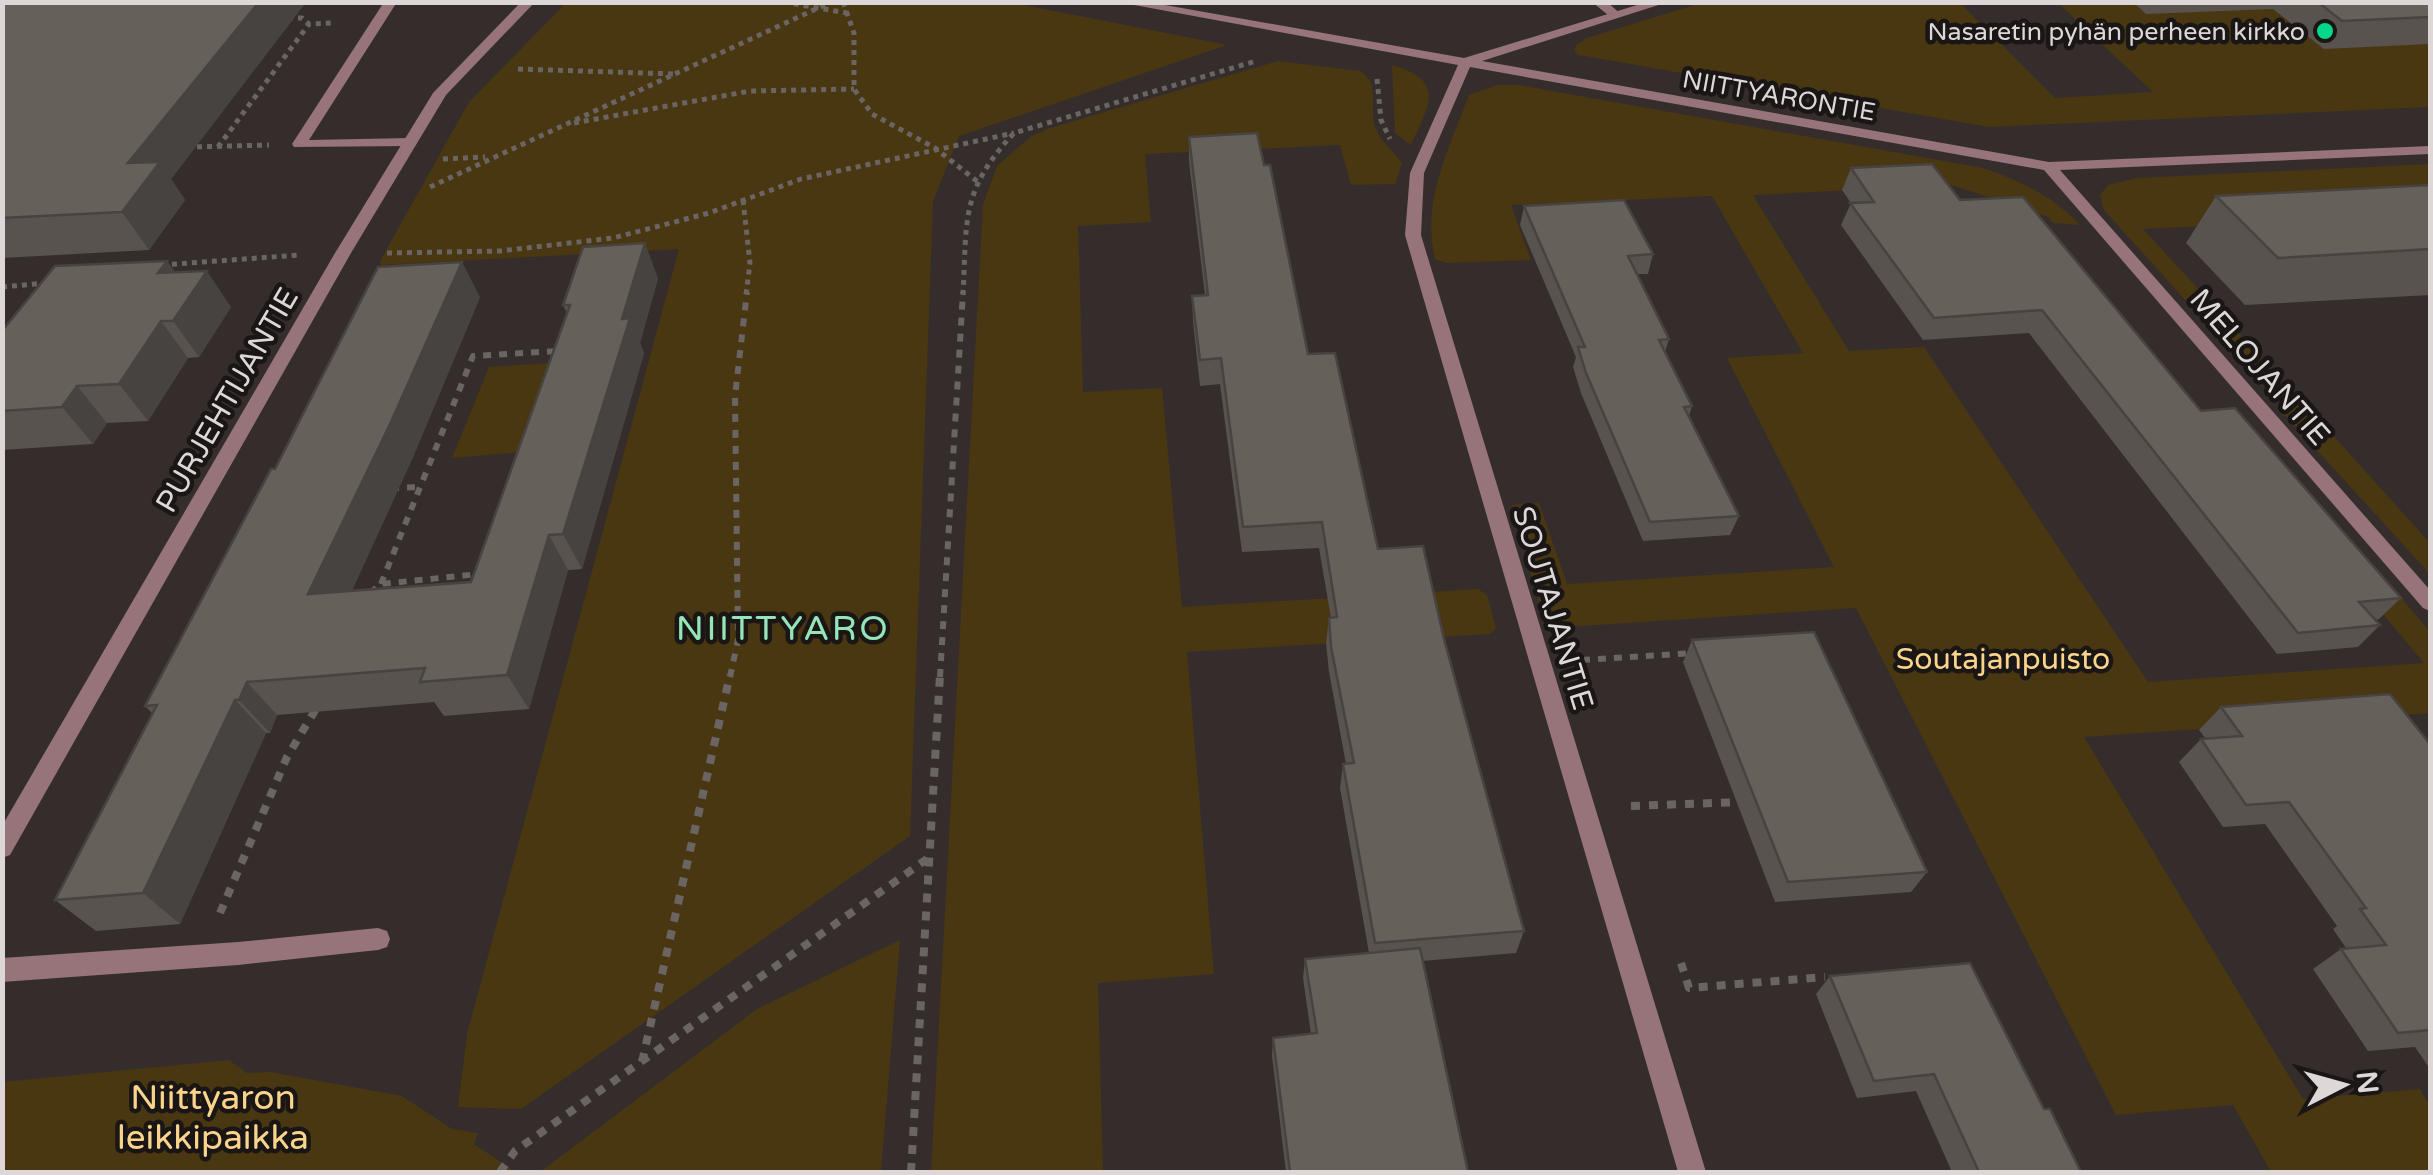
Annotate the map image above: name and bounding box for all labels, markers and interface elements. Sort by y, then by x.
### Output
place label: Nasaretin pyhän perheen kirkko [1928,17,2305,47]
marker: Nasaretin pyhän perheen kirkko [2314,20,2336,42]
street label: NIITTYARONTIE [1680,64,1878,128]
street label: PURJEHTIJANTIE [148,281,307,519]
street label: MELOJANTIE [2182,281,2338,453]
street label: SOUTAJANTIE [1504,502,1601,714]
district label: NIITTYARO [676,608,890,650]
park label: Soutajanpuisto [1896,641,2110,678]
north arrow [2293,1035,2393,1135]
text: N [2349,1070,2385,1095]
park label: Niittyaron leikkipaikka [117,1077,309,1159]

